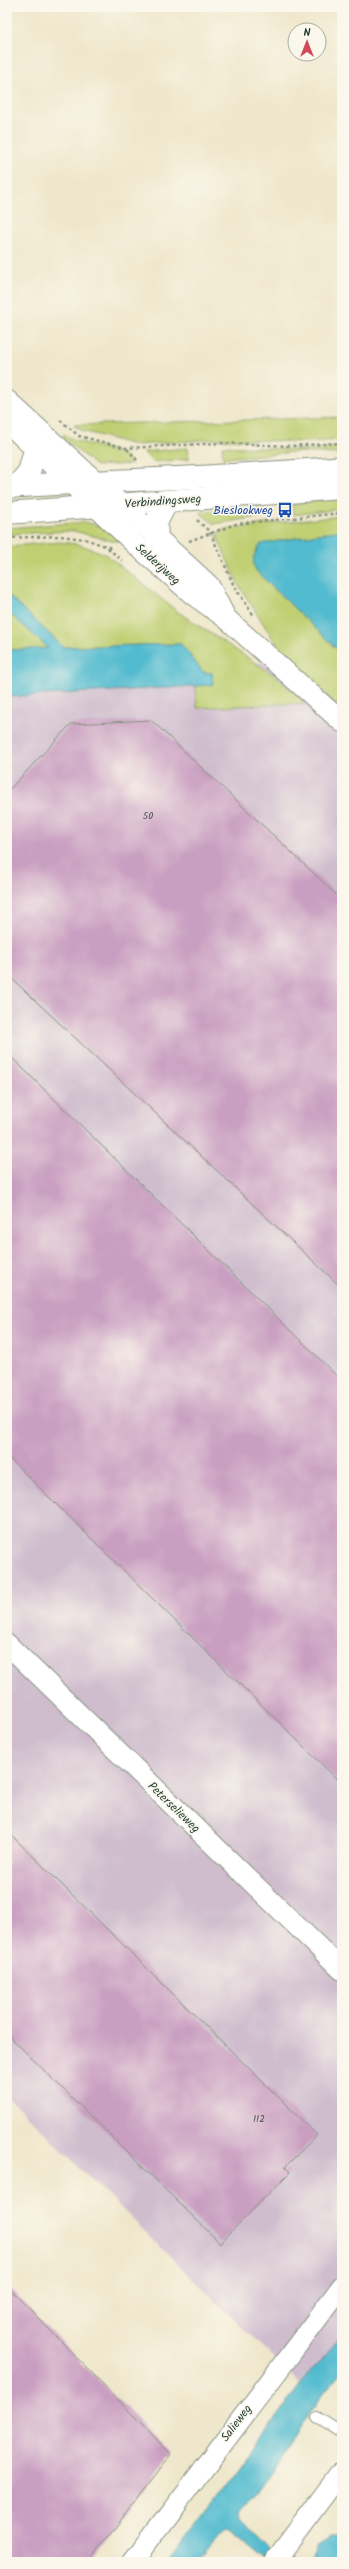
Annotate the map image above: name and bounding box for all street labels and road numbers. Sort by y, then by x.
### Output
street label: Verbindingsweg [124,489,202,514]
street label: Selderijweg [131,539,185,590]
street label: Peterselieweg [143,1777,204,1838]
street label: Salieweg [216,2400,257,2446]

